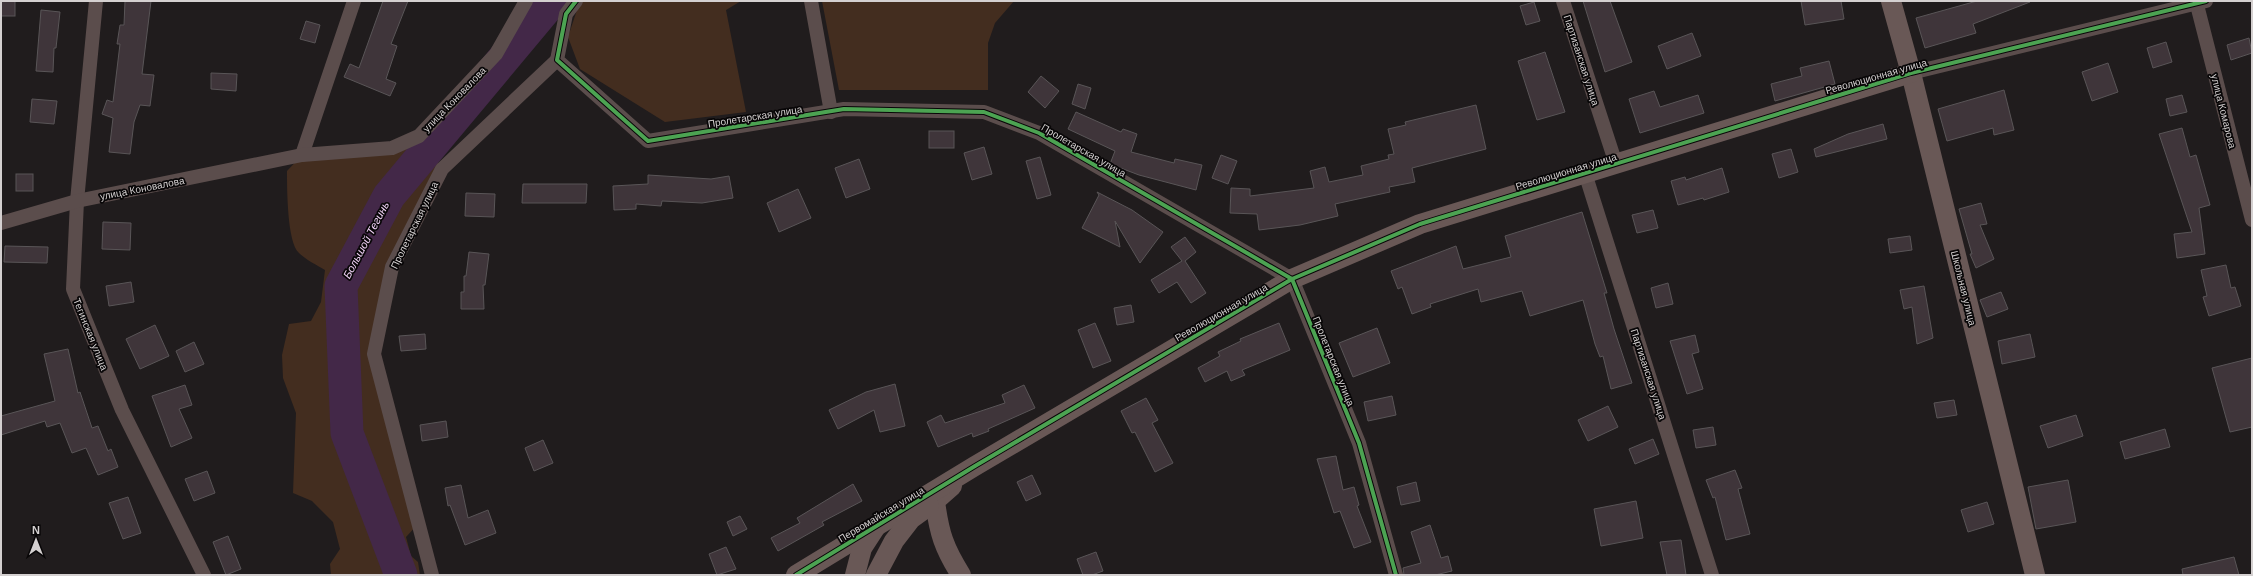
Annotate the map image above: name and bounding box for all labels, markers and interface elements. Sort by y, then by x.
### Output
street label: Партизанская улица [1562,13,1602,107]
street label: Революционная улица [1824,57,1928,96]
street label: улица Коновалова [421,64,488,134]
street label: улица Комарова [2209,73,2238,150]
street label: Пролетарская улица [707,104,804,129]
street label: Пролетарская улица [1040,122,1128,179]
street label: Революционная улица [1514,151,1618,192]
street label: улица Коновалова [99,175,186,202]
street label: Пролетарская улица [389,179,441,271]
water label: Большой Тегинь [341,199,391,280]
street label: Школьная улица [1949,250,1978,327]
street label: Революционная улица [1173,281,1270,343]
street label: Тегинская улица [71,297,110,372]
street label: Пролетарская улица [1311,315,1357,408]
street label: Партизанская улица [1629,327,1669,421]
street label: Первомайская улица [836,484,926,544]
north arrow [16,520,56,560]
text: N [32,524,40,536]

